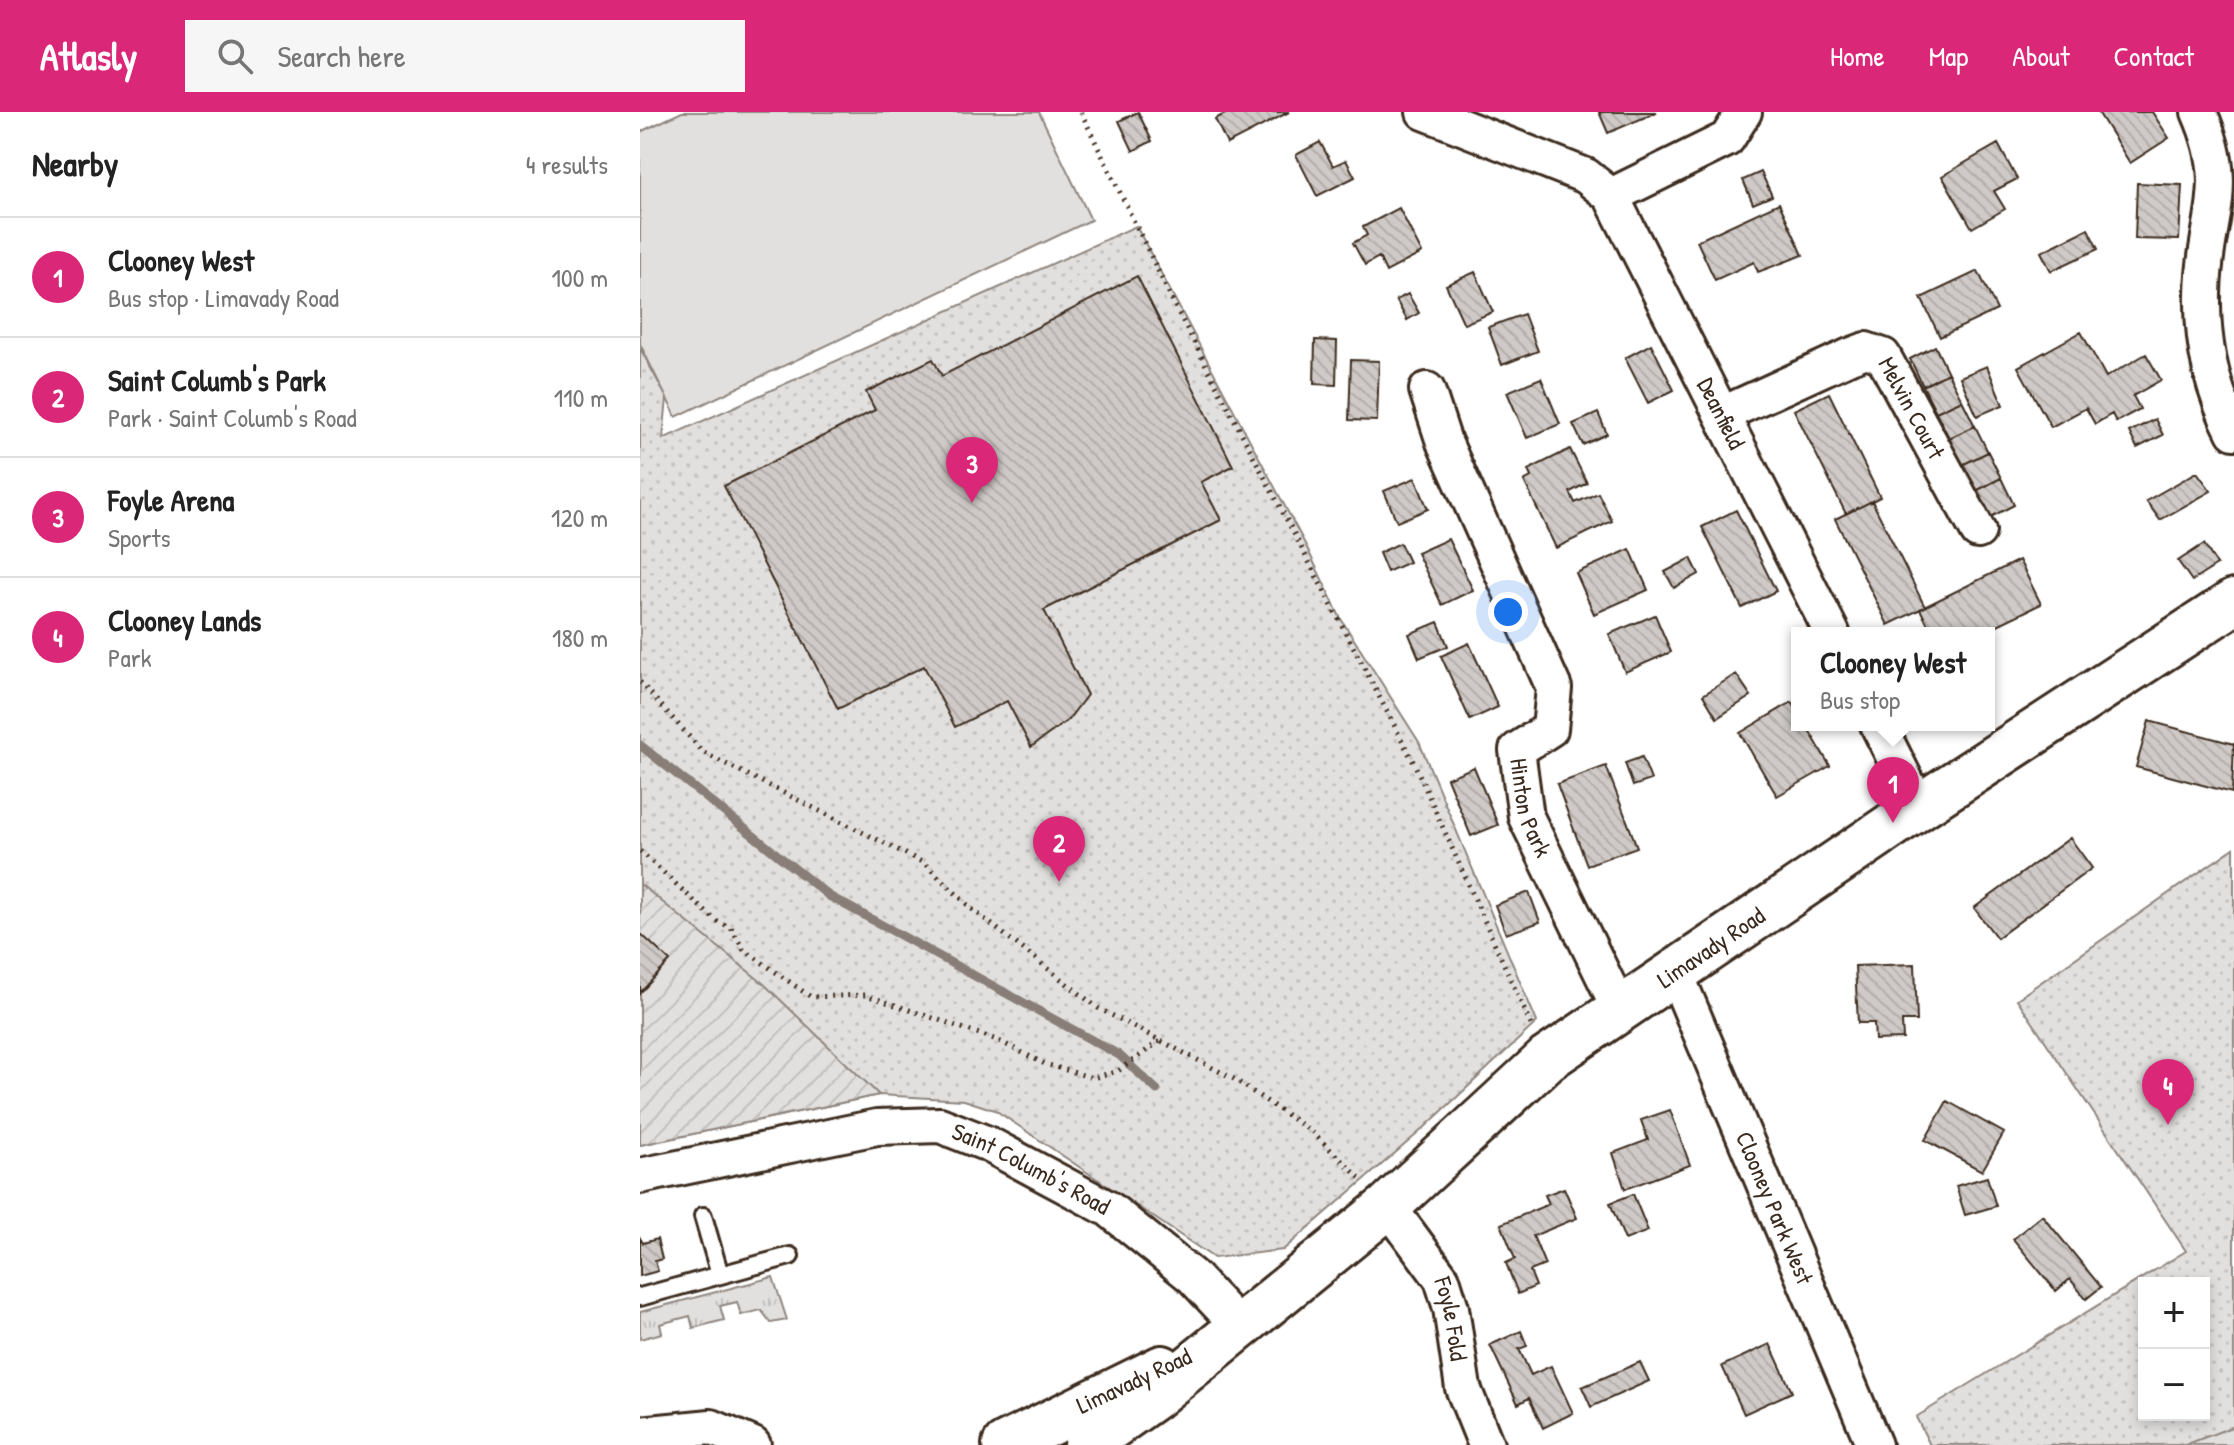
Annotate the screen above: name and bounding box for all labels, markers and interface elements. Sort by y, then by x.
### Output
search box [185,20,745,92]
text: Atlasly [40,30,137,82]
icon: search [213,34,257,78]
text: Search here [277,36,406,76]
text: Home [1830,37,1885,75]
text: Map [1929,37,1968,75]
text: About [2012,37,2070,75]
text: Contact [2114,37,2194,75]
text: Nearby [32,141,118,187]
text: 4 results [526,147,608,182]
text: Clooney West [108,240,254,280]
text: 1 [53,260,63,295]
text: 100 m [552,260,608,295]
text: Bus stop · Limavady Road [108,280,339,315]
street label: Melvin Court [1871,351,1953,465]
text: Saint Columb's Park [108,360,326,400]
street label: Deanfield [1690,372,1753,454]
text: 2 [52,380,64,415]
text: 110 m [554,380,608,415]
text: Park · Saint Columb's Road [108,400,357,435]
pin: 3 [946,437,998,503]
text: Foyle Arena [108,480,234,520]
text: 3 [52,500,64,535]
text: 120 m [551,500,608,535]
text: Sports [108,520,171,555]
your location [1488,592,1528,632]
text: Clooney Lands [108,600,261,640]
text: 4 [53,620,63,655]
text: 180 m [552,620,608,655]
popup [1791,627,1995,731]
text: Park [108,640,152,675]
text: Clooney West [1820,642,1966,682]
text: Bus stop [1820,682,1900,717]
street label: Hinton Park [1503,756,1560,862]
pin: 1 [1867,757,1919,823]
pin: 2 [1033,816,1085,882]
street label: Limavady Road [1650,899,1771,995]
pin: 4 [2142,1059,2194,1125]
street label: Saint Columb's Road [948,1114,1116,1222]
street label: Clooney Park West [1729,1126,1822,1289]
street label: Foyle Fold [1427,1272,1476,1363]
map controls [2138,1277,2210,1421]
button: + [2138,1277,2210,1349]
street label: Limavady Road [1071,1340,1196,1421]
button: − [2138,1349,2210,1421]

